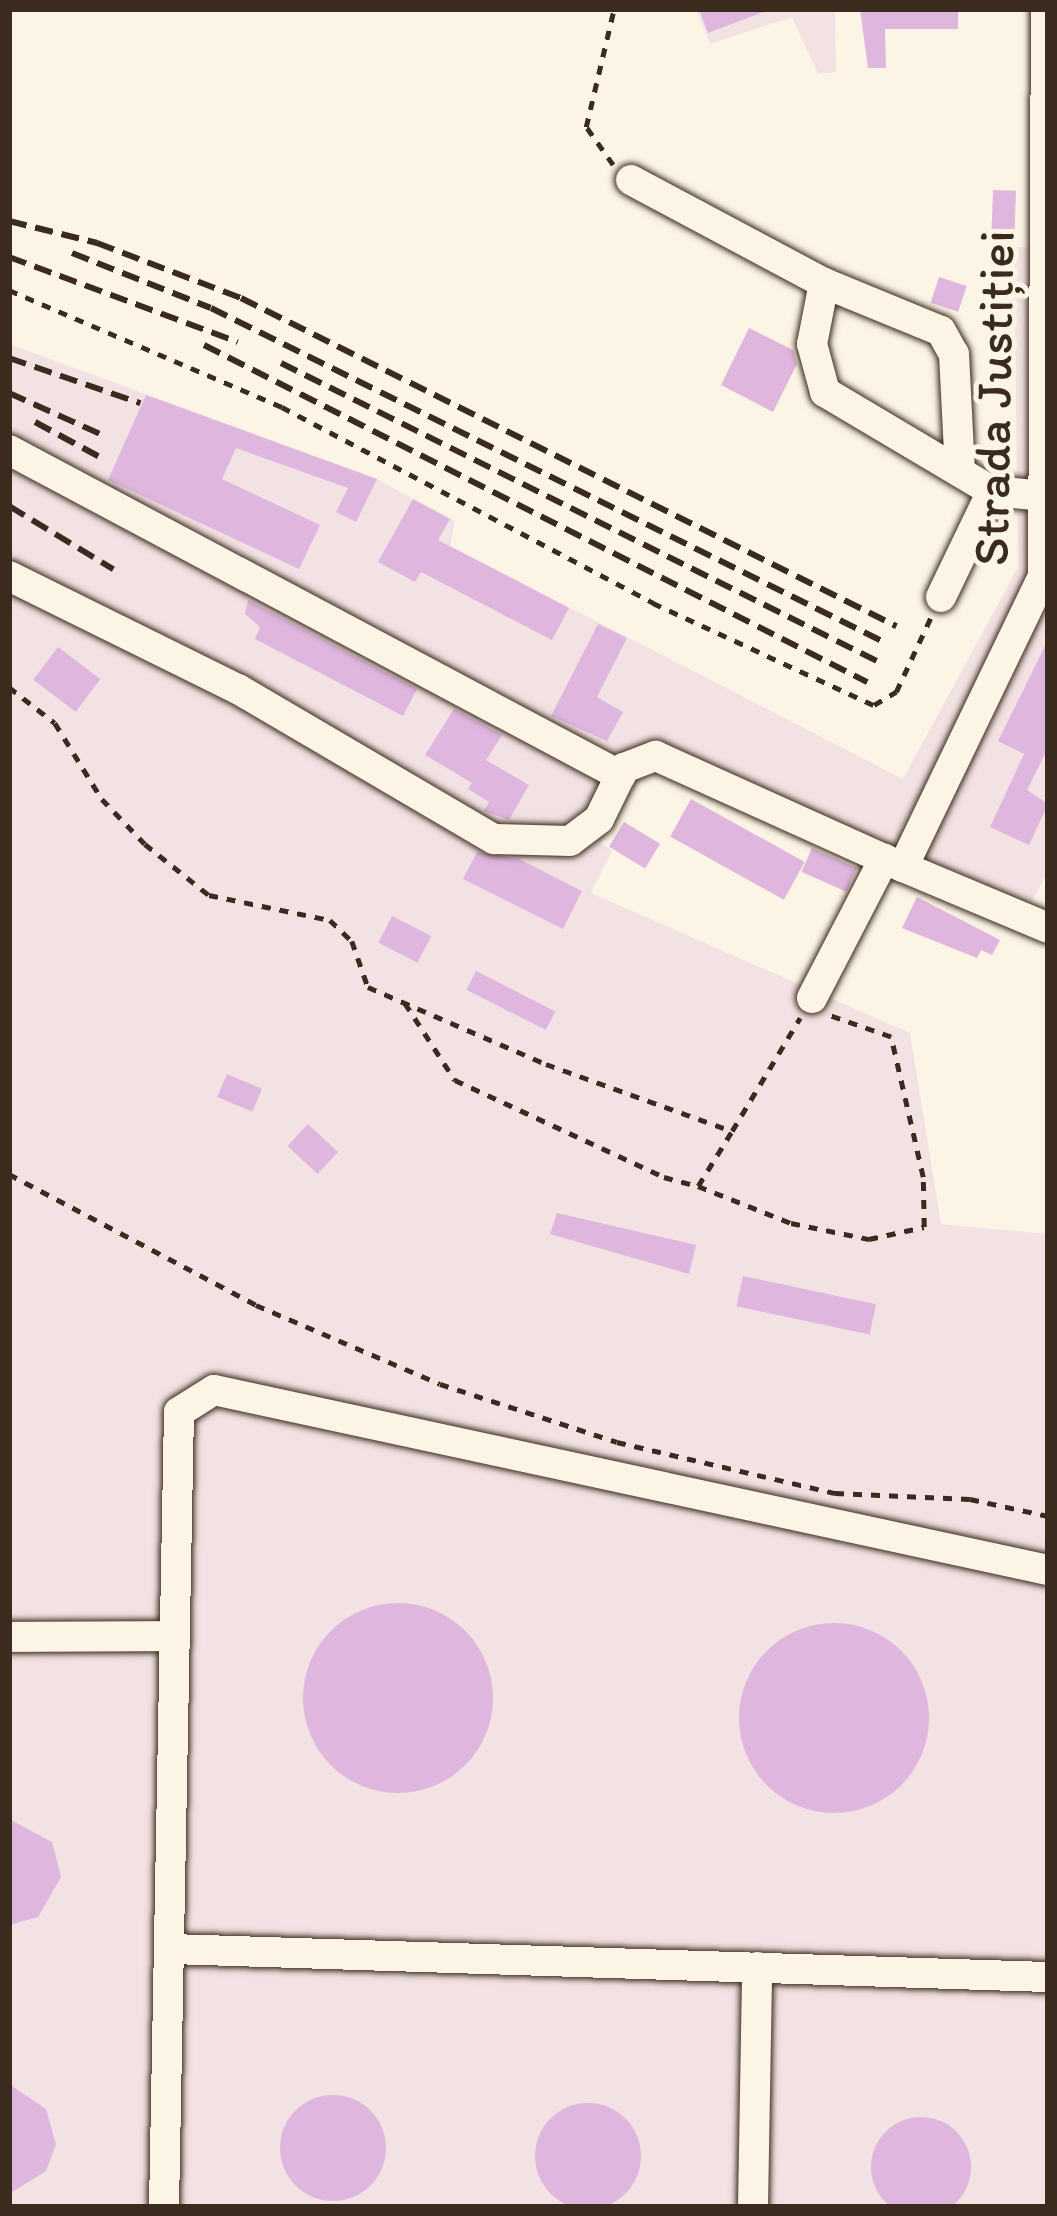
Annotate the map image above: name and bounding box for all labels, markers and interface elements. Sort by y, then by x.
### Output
street label: Strada Justiției [960,230,1028,566]

